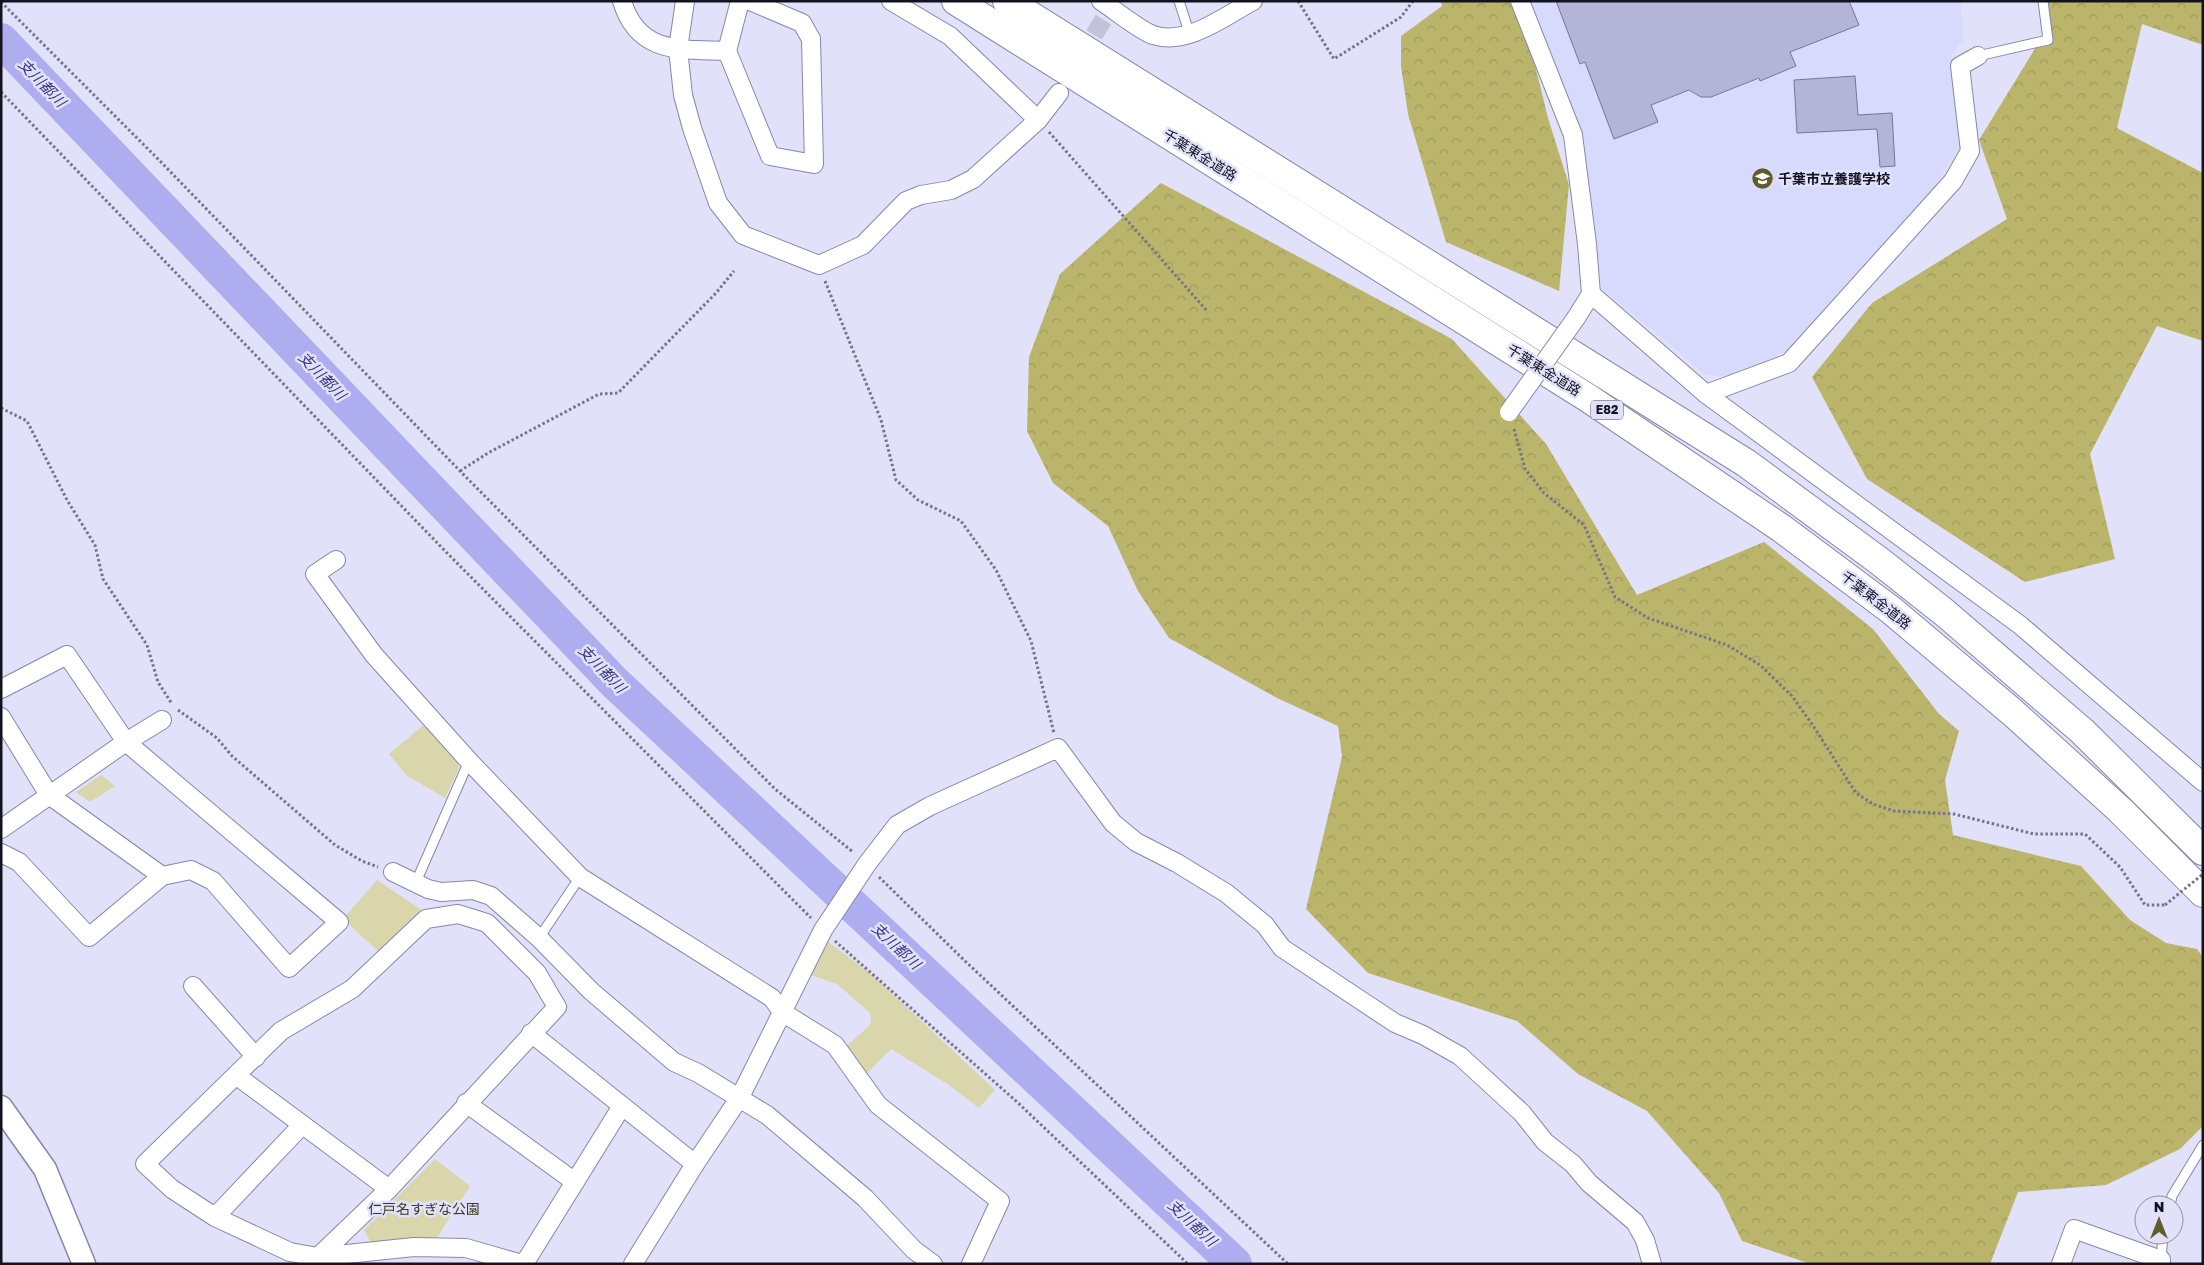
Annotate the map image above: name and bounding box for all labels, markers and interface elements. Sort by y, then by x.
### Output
water label: 支川都川 [15,54,71,112]
street label: 千葉東金道路 [1160,125,1240,184]
school or university icon: 千葉市立養護学校 [1750,167,1774,191]
place label: 千葉市立養護学校 [1778,170,1890,187]
street label: 千葉東金道路 [1504,340,1584,399]
water label: 支川都川 [295,347,351,405]
road number: E82 [1591,400,1623,420]
street label: 千葉東金道路 [1838,567,1915,632]
water label: 支川都川 [575,640,631,698]
water label: 支川都川 [869,918,926,974]
water label: 支川都川 [1165,1195,1222,1251]
north arrow [2134,1195,2184,1245]
text: N [2154,1198,2164,1215]
park label: 仁戸名すぎな公園 [368,1200,480,1217]

